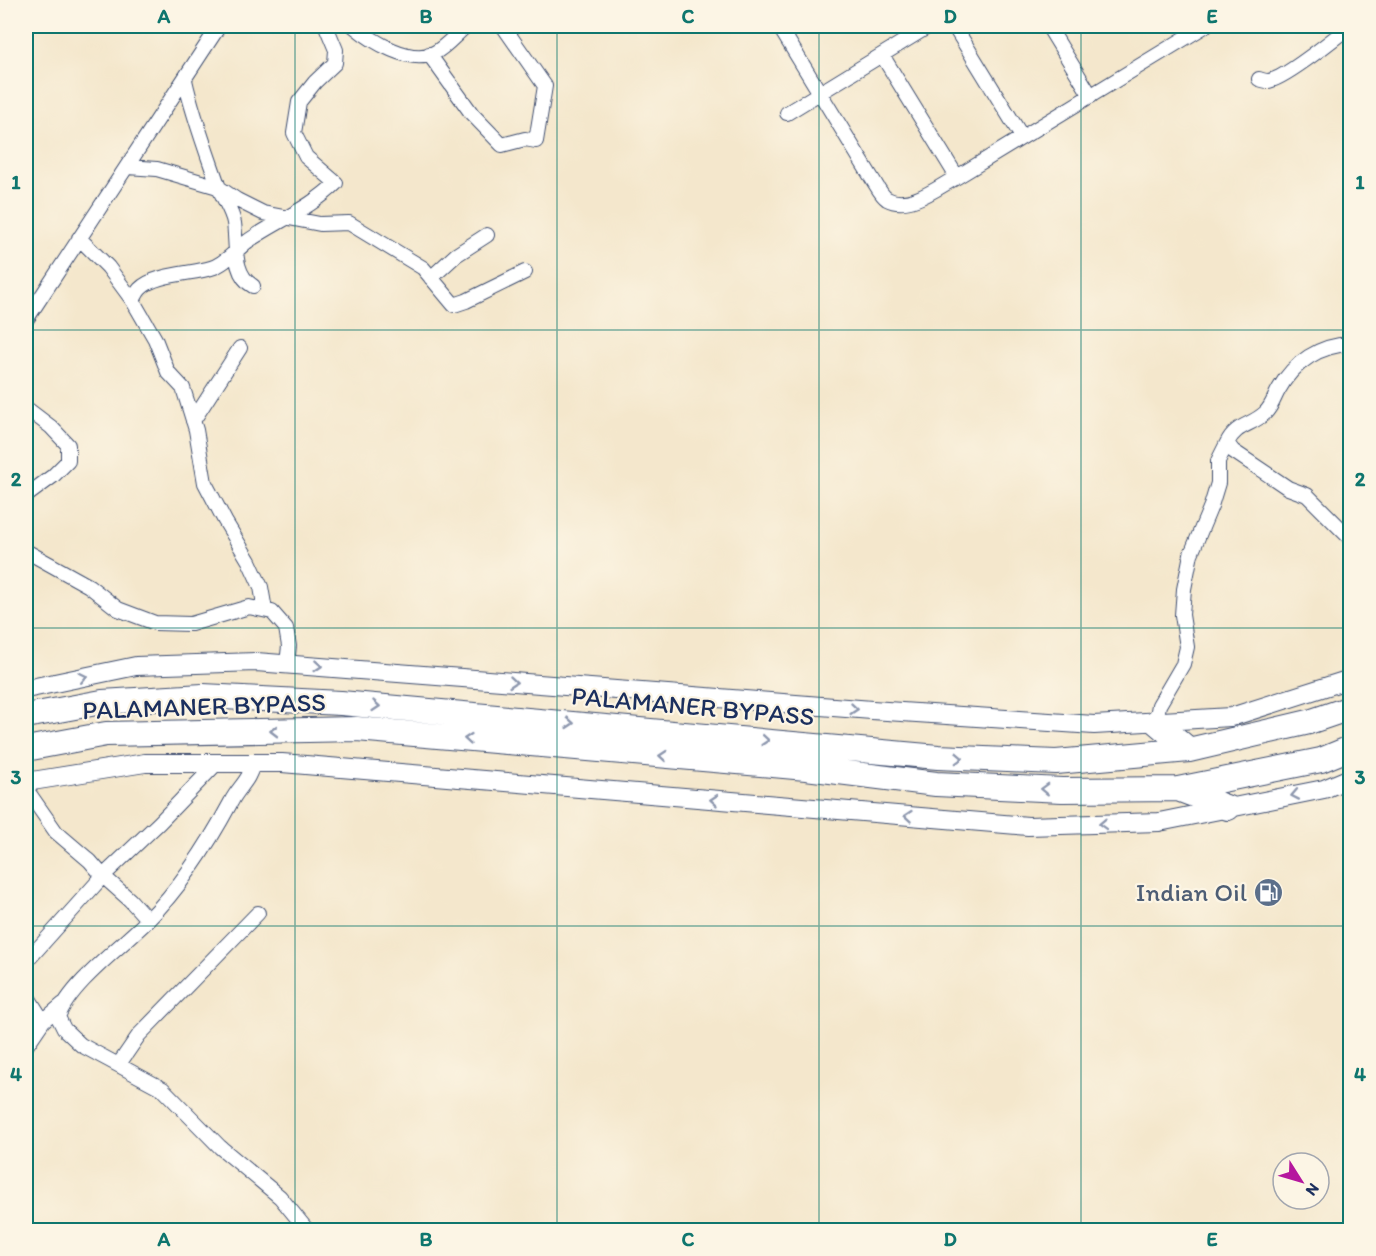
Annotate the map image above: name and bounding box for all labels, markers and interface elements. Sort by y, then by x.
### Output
text: A [157,4,171,28]
text: B [420,4,433,28]
text: C [682,4,695,28]
text: D [943,4,957,28]
text: E [1206,4,1218,28]
text: 1 [11,170,21,194]
text: 1 [1355,170,1365,194]
text: 2 [11,467,22,491]
text: 2 [1355,467,1366,491]
one-way arrow [314,660,323,673]
one-way arrow [77,671,87,684]
one-way arrow [508,675,517,688]
street label: PALAMANER BYPASS [570,679,816,733]
street label: PALAMANER BYPASS [82,686,326,726]
one-way arrow [372,700,381,713]
one-way arrow [849,702,858,715]
one-way arrow [566,717,575,730]
one-way arrow [269,725,278,737]
one-way arrow [464,733,473,746]
one-way arrow [760,734,769,747]
one-way arrow [658,750,667,763]
one-way arrow [954,751,963,764]
text: 3 [11,765,22,789]
text: 3 [1355,765,1366,789]
one-way arrow [1041,783,1050,795]
one-way arrow [1290,788,1300,801]
one-way arrow [709,794,718,807]
one-way arrow [903,810,913,823]
one-way arrow [1098,818,1107,830]
place label: Indian Oil [1136,876,1247,908]
fuel station icon: Indian Oil [1252,876,1284,908]
text: 4 [10,1062,22,1086]
text: 4 [1354,1062,1366,1086]
north arrow [1271,1151,1331,1211]
text: N [1302,1180,1323,1200]
text: A [157,1227,171,1251]
text: B [420,1227,433,1251]
text: C [682,1227,695,1251]
text: D [943,1227,957,1251]
text: E [1206,1227,1218,1251]

